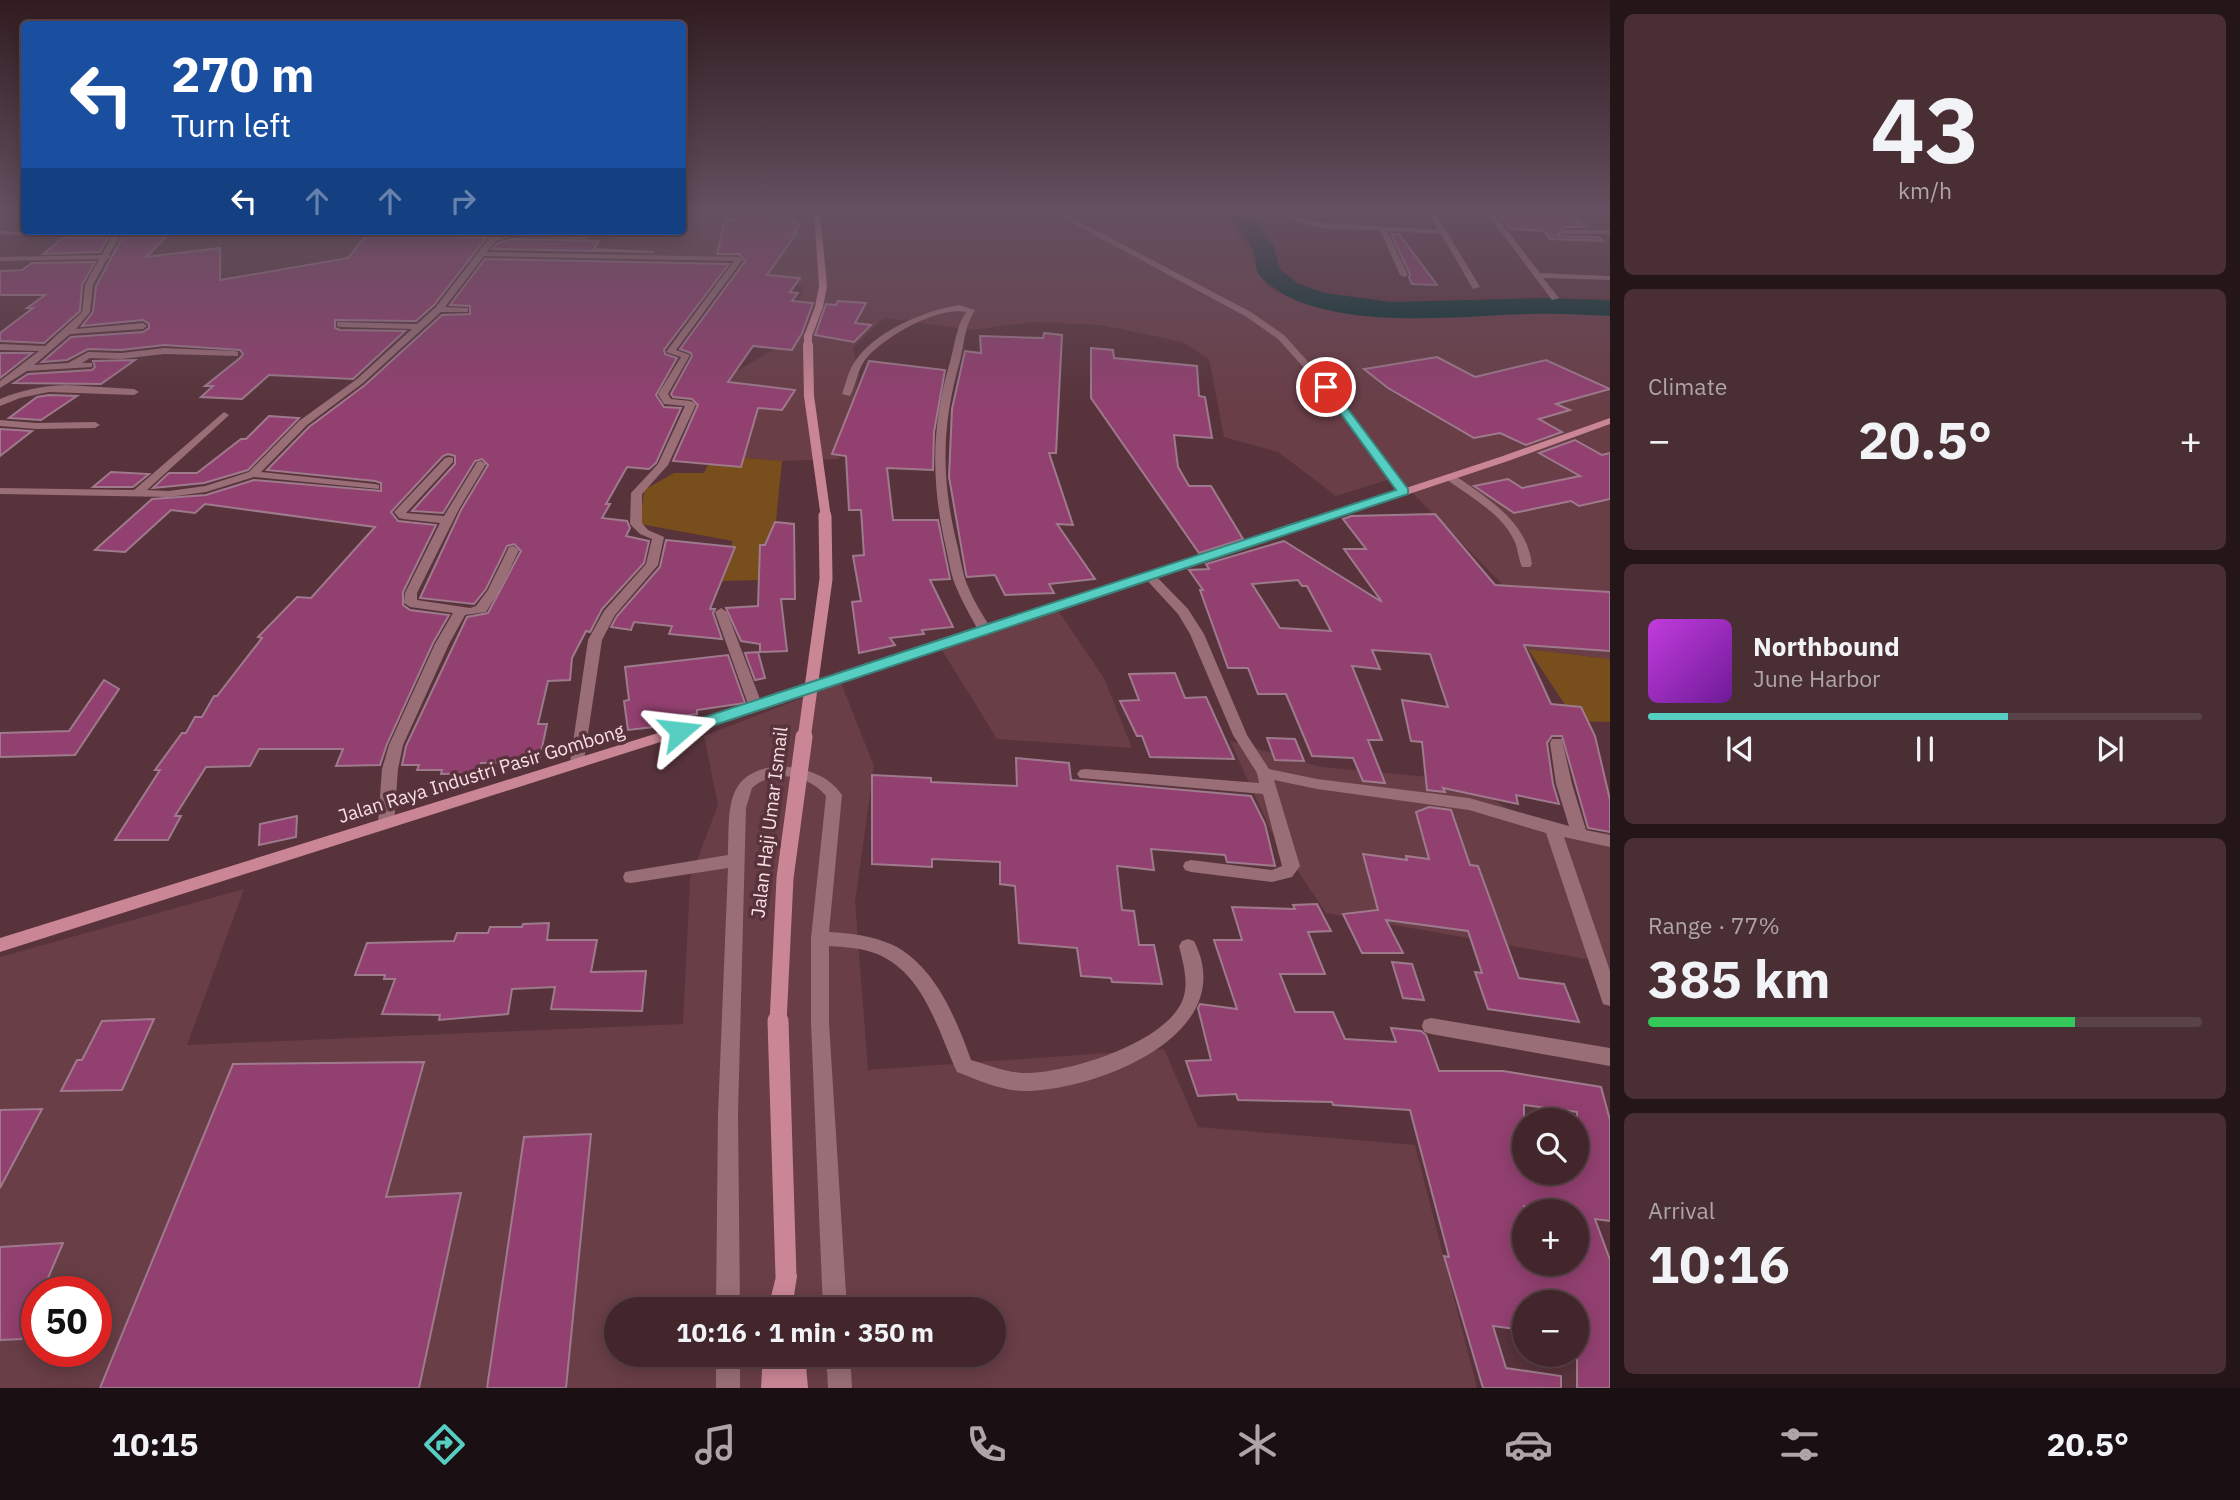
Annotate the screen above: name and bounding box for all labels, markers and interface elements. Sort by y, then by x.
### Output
text: 270 m [171,42,315,105]
icon: left [56,49,147,140]
text: 43 [1870,70,1980,188]
text: Turn left [171,104,291,146]
text: km/h [1898,175,1952,205]
icon: left [225,182,263,220]
icon: ahead [298,182,336,220]
icon: ahead [371,182,409,220]
icon: right [444,182,482,220]
pin [1296,357,1356,417]
icon: arrive [1307,368,1345,406]
text: Climate [1648,371,1727,401]
text: 20.5° [1858,406,1992,473]
text: − [1648,415,1671,464]
text: + [2179,415,2202,464]
text: Northbound [1753,629,1900,663]
text: June Harbor [1753,663,1881,693]
position arrow [643,694,717,768]
street label: Jalan Raya Industri Pasir Gombong [335,718,627,828]
street label: Jalan Haji Umar Ismail [745,725,793,919]
icon: previous [1721,730,1759,768]
icon: pause [1906,730,1944,768]
icon: next [2091,730,2129,768]
text: Range · 77% [1648,910,1780,940]
text: 385 km [1648,945,1830,1012]
map controls [1512,1108,1589,1367]
button: search [1512,1108,1589,1185]
text: Arrival [1648,1195,1715,1225]
button: + [1512,1199,1589,1276]
text: 10:16 [1648,1230,1790,1297]
speed limit sign: 50 [21,1276,112,1367]
button: − [1512,1290,1589,1367]
text: 10:16 · 1 min · 350 m [676,1315,934,1349]
icon: directions [420,1420,469,1469]
icon: music [691,1420,740,1469]
icon: phone [962,1420,1011,1469]
icon: climate [1233,1420,1282,1469]
icon: car [1504,1420,1553,1469]
icon: filters [1775,1420,1824,1469]
text: 10:15 [111,1423,198,1465]
text: 20.5° [2046,1423,2129,1465]

